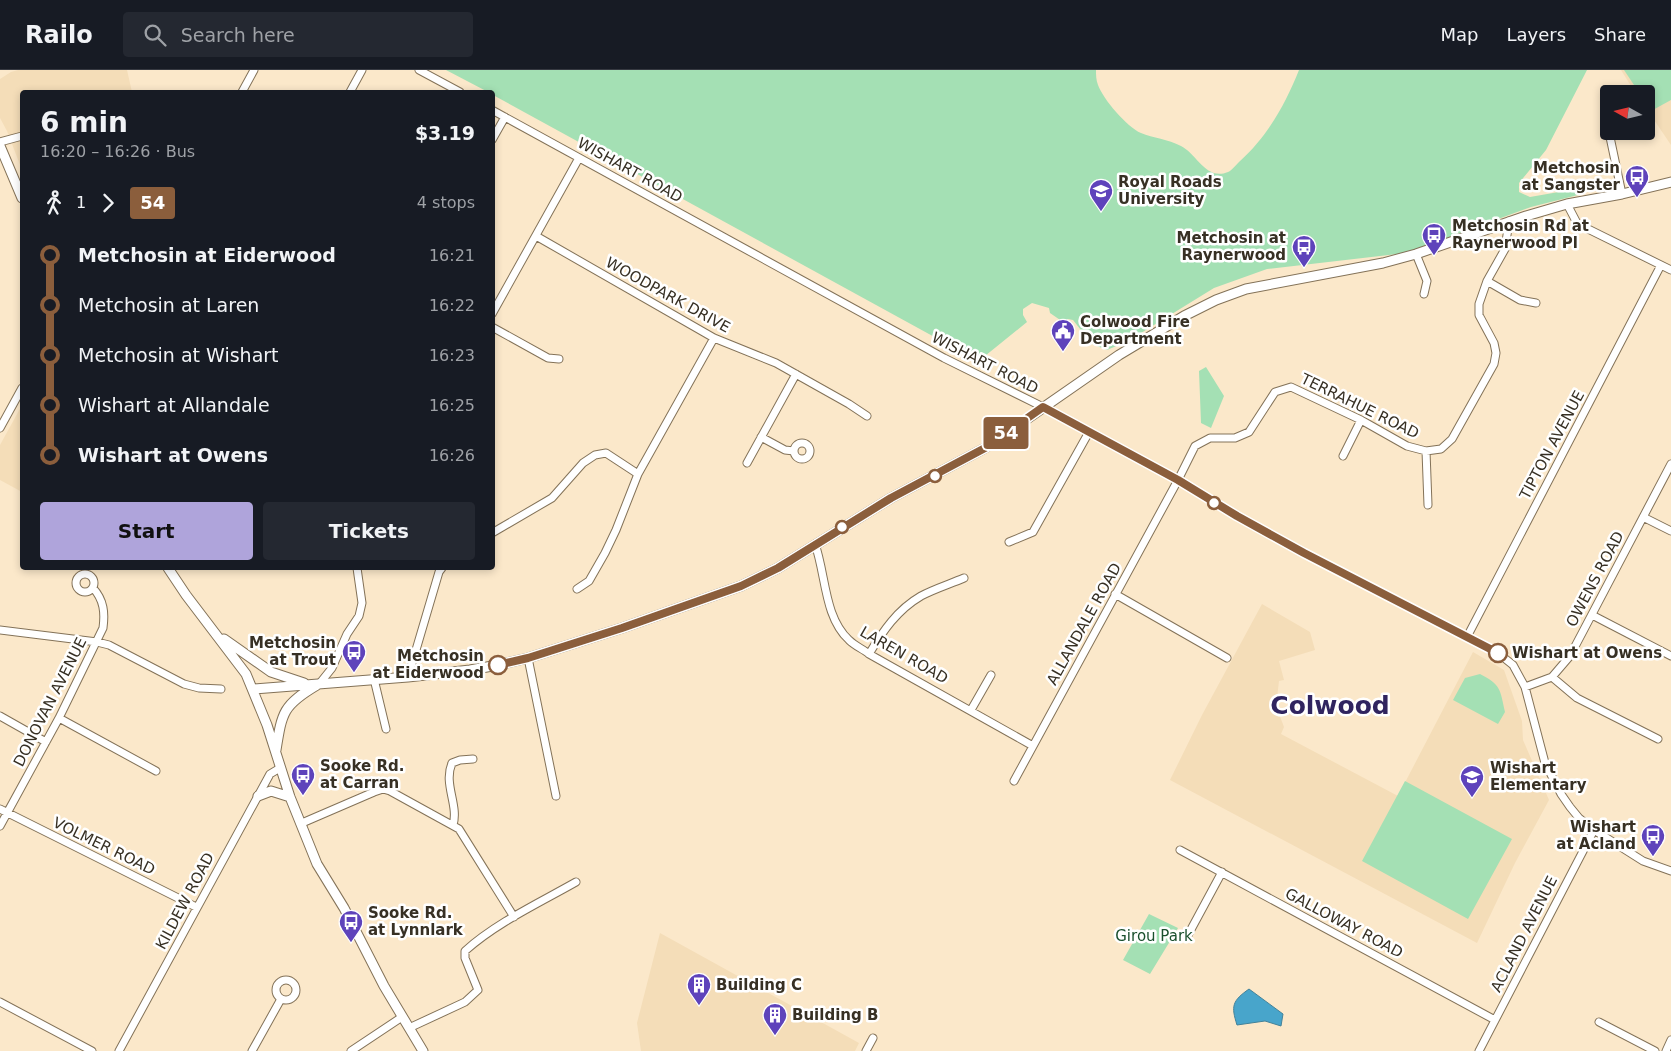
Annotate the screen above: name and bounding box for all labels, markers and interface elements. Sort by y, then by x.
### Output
search box [123,12,473,57]
text: Railo [25,21,93,49]
icon: search [141,21,169,49]
text: Search here [181,24,295,46]
text: Map [1440,24,1478,45]
text: Layers [1506,24,1566,45]
text: Share [1594,24,1646,45]
north arrow [1600,85,1655,140]
map controls [1600,85,1655,140]
text: 6 min [40,106,128,139]
text: $3.19 [415,122,475,144]
street label: WISHART ROAD [574,134,686,206]
text: 16:20 – 16:26 · Bus [40,142,195,161]
place label: Metchosin at Sangster [1521,159,1621,194]
bus stop icon: Metchosin at Sangster [1624,164,1650,198]
place label: Royal Roads University [1118,173,1222,208]
school or university icon: Royal Roads University [1088,178,1114,212]
icon: walk [40,189,68,217]
icon: forward [94,189,122,217]
text: 54 [140,192,165,213]
text: 1 [76,193,86,212]
text: 4 stops [417,193,475,212]
place label: Metchosin Rd at Raynerwood Pl [1452,217,1589,252]
bus stop icon: Metchosin Rd at Raynerwood Pl [1421,222,1447,256]
place label: Metchosin at Raynerwood [1177,229,1286,264]
bus stop icon: Metchosin at Raynerwood [1291,234,1317,268]
text: Metchosin at Eiderwood [78,244,336,266]
text: 16:21 [429,246,475,265]
street label: WOODPARK DRIVE [603,253,733,337]
text: Metchosin at Laren [78,294,259,316]
text: 16:22 [429,296,475,315]
place label: Colwood Fire Department [1080,313,1190,348]
public building icon: Colwood Fire Department [1050,318,1076,352]
street label: WISHART ROAD [929,328,1041,398]
text: Metchosin at Wishart [78,344,279,366]
text: 16:23 [429,346,475,365]
street label: TERRAHUE ROAD [1297,369,1422,442]
street label: TIPTON AVENUE [1515,388,1588,503]
text: Wishart at Allandale [78,394,270,416]
text: 16:25 [429,396,475,415]
line badge: 54 [984,417,1028,449]
text: 54 [993,422,1019,443]
text: Wishart at Owens [78,444,268,466]
text: 16:26 [429,446,475,465]
unlabelled marker [928,469,942,483]
unlabelled marker [1207,496,1221,510]
button: Start [40,502,253,560]
button: Tickets [263,502,475,560]
unlabelled marker [835,520,849,534]
street label: OWENS ROAD [1562,528,1628,630]
street label: ALLANDALE ROAD [1043,560,1125,688]
street label: LAREN ROAD [857,623,951,687]
street label: DONOVAN AVENUE [10,634,90,770]
place label: Metchosin at Trout [249,634,336,669]
bus stop icon: Metchosin at Trout [341,639,367,673]
marker: Wishart at Owens [1488,643,1508,663]
place label: Wishart at Owens [1512,644,1662,662]
place label: Metchosin at Eiderwood [373,647,484,682]
marker: Metchosin at Eiderwood [488,655,508,675]
district label: Colwood [1270,691,1390,720]
place label: Sooke Rd. at Carran [320,757,404,792]
place label: Wishart Elementary [1490,759,1587,794]
bus stop icon: Sooke Rd. at Carran [290,762,316,796]
school or university icon: Wishart Elementary [1459,764,1485,798]
street label: VOLMER ROAD [50,813,158,879]
place label: Wishart at Acland [1556,818,1636,853]
bus stop icon: Wishart at Acland [1640,823,1666,857]
street label: KILDEW ROAD [152,850,218,952]
street label: ACLAND AVENUE [1487,873,1561,995]
street label: GALLOWAY ROAD [1282,884,1406,962]
place label: Sooke Rd. at Lynnlark [368,904,464,939]
bus stop icon: Sooke Rd. at Lynnlark [338,909,364,943]
park label: Girou Park [1115,927,1193,945]
building icon: Building C [686,972,712,1006]
place label: Building C [716,976,802,994]
building icon: Building B [762,1002,788,1036]
place label: Building B [792,1006,878,1024]

